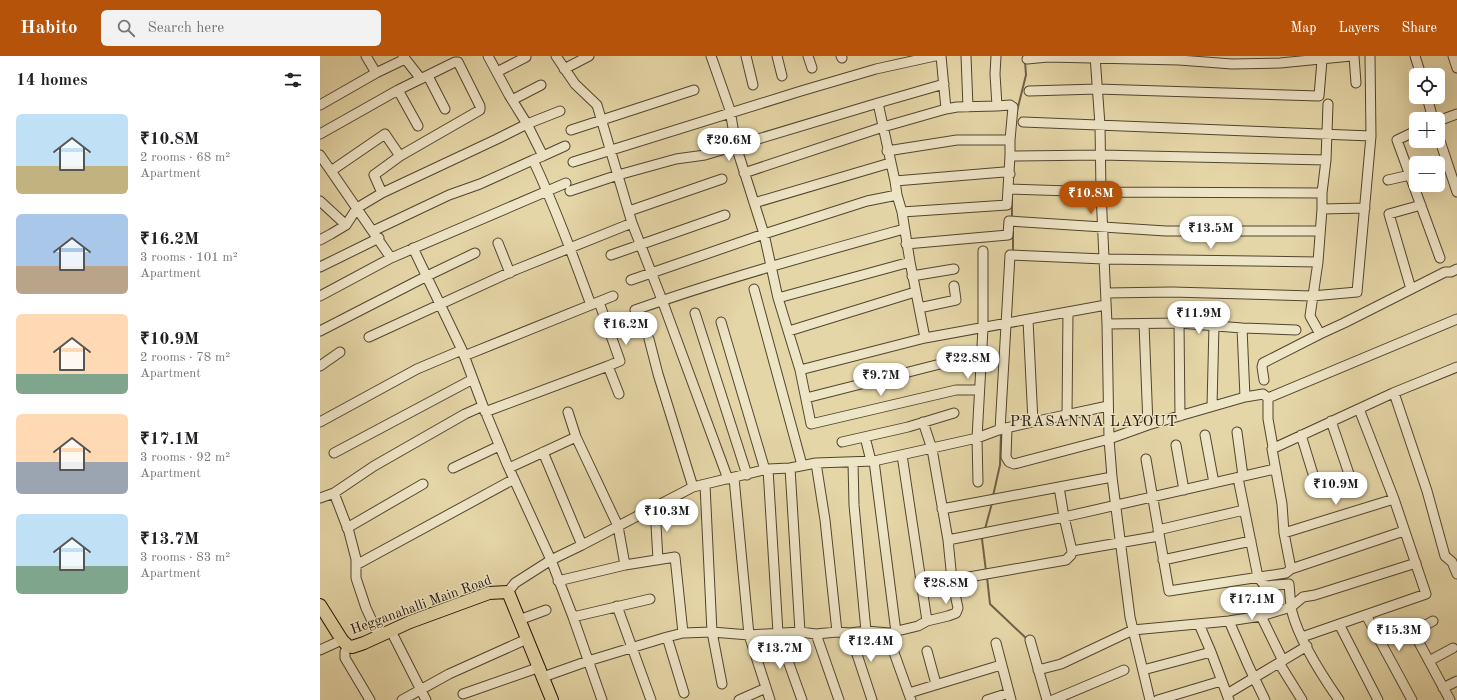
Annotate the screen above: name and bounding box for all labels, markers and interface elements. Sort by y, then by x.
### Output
search box [101,10,381,46]
icon: search [115,17,137,39]
text: Habito [20,19,77,38]
text: Search here [147,21,224,36]
text: Map [1291,21,1317,35]
text: Layers [1339,21,1380,35]
text: Share [1402,21,1437,35]
map controls [1409,68,1445,192]
button: locate [1409,68,1445,104]
icon: filters [282,69,304,91]
text: 14 homes [16,72,88,89]
button: + [1409,112,1445,148]
pin: ₹20.6M [696,128,762,162]
icon: home [48,130,96,178]
text: ₹10.8M [140,131,199,148]
text: ₹20.6M [706,134,752,147]
text: 2 rooms · 68 m² [140,151,230,164]
button: − [1409,156,1445,192]
text: Apartment [140,167,201,180]
pin: ₹10.8M [1058,181,1124,215]
text: ₹10.8M [1068,187,1114,200]
pin: ₹13.5M [1178,216,1244,250]
text: ₹13.5M [1188,222,1234,235]
icon: home [48,230,96,278]
text: ₹16.2M [140,231,199,248]
text: 3 rooms · 101 m² [140,251,238,264]
text: Apartment [140,267,201,280]
pin: ₹11.9M [1166,301,1232,335]
text: ₹11.9M [1176,307,1222,320]
pin: ₹16.2M [593,312,659,346]
text: ₹16.2M [603,318,649,331]
icon: home [48,330,96,378]
text: ₹10.9M [140,331,199,348]
pin: ₹22.8M [935,346,1001,380]
text: 2 rooms · 78 m² [140,351,230,364]
text: ₹22.8M [945,352,991,365]
pin: ₹9.7M [853,363,909,397]
text: Apartment [140,367,201,380]
text: ₹9.7M [862,369,900,382]
district label: PRASANNA LAYOUT [1010,415,1178,430]
icon: home [48,430,96,478]
text: ₹17.1M [140,431,199,448]
text: 3 rooms · 92 m² [140,451,230,464]
text: Apartment [140,467,201,480]
pin: ₹10.9M [1303,472,1369,506]
text: ₹10.9M [1313,478,1359,491]
pin: ₹10.3M [634,499,700,533]
text: ₹10.3M [644,505,690,518]
icon: home [48,530,96,578]
text: ₹13.7M [140,531,199,548]
text: 3 rooms · 83 m² [140,551,230,564]
text: Apartment [140,567,201,580]
pin: ₹28.8M [913,571,979,605]
street label: Hegganahalli Main Road [349,573,493,637]
text: ₹28.8M [923,577,969,590]
pin: ₹17.1M [1219,587,1285,621]
text: ₹17.1M [1229,593,1275,606]
pin: ₹15.3M [1366,618,1432,652]
text: ₹15.3M [1376,624,1422,637]
pin: ₹12.4M [838,629,904,663]
text: ₹12.4M [848,635,894,648]
pin: ₹13.7M [747,636,813,670]
text: ₹13.7M [757,642,803,655]

